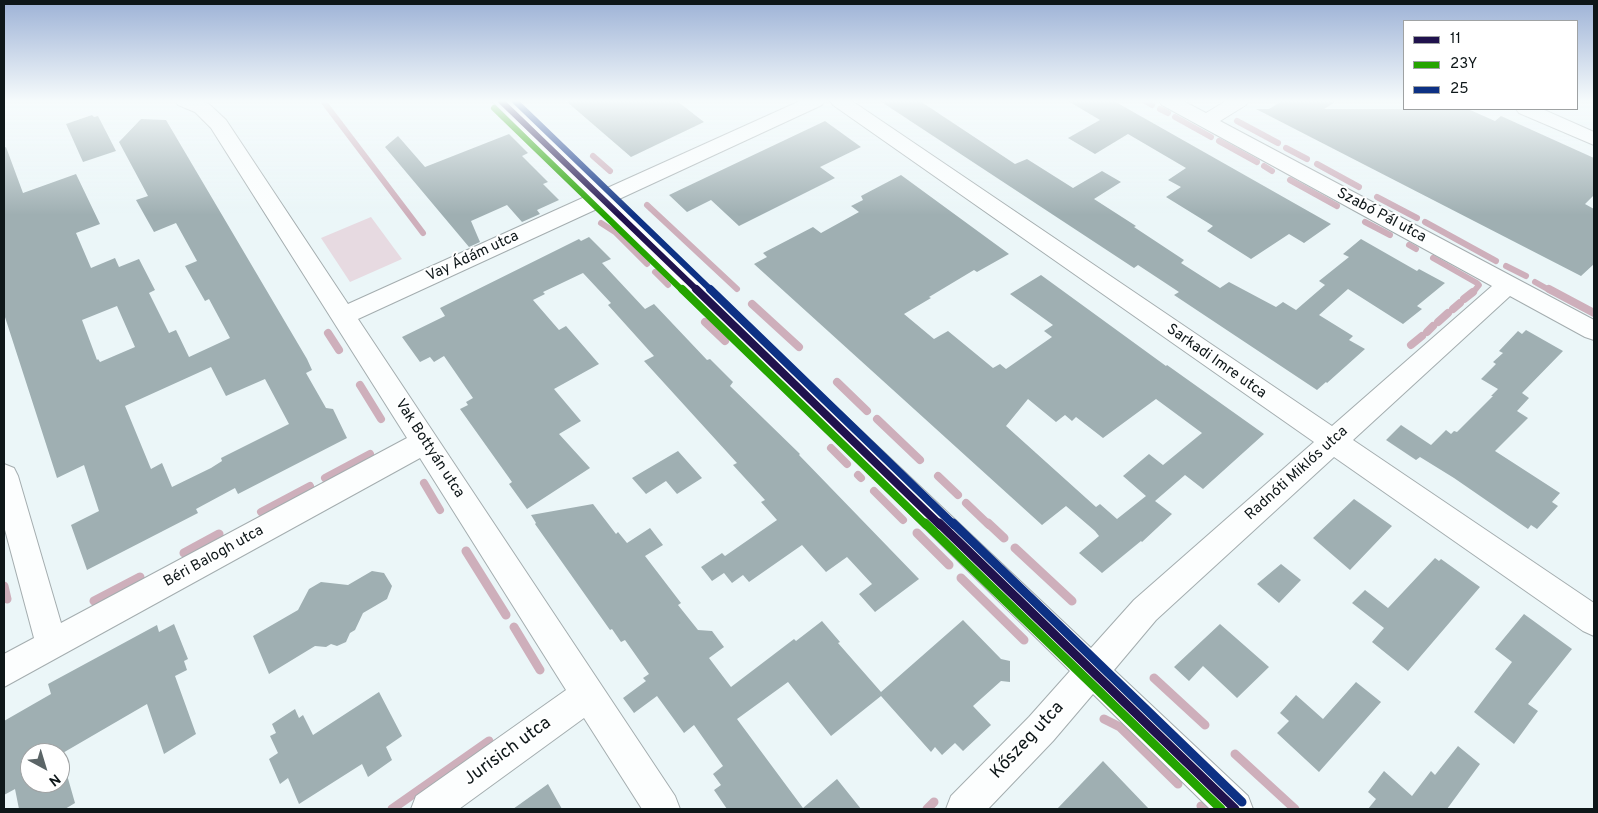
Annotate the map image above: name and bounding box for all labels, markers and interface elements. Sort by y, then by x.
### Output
legend [1403,20,1578,110]
text: 11 [1450,30,1461,49]
text: 23Y [1450,55,1477,74]
text: 25 [1450,80,1469,99]
street label: Szabó Pál utca [1333,185,1429,247]
street label: Vay Ádám utca [424,228,522,286]
street label: Sarkadi Imre utca [1163,321,1269,403]
street label: Vak Bottyán utca [390,396,468,502]
street label: Radnóti Miklós utca [1242,423,1352,525]
street label: Béri Balogh utca [161,522,267,592]
street label: Kőszeg utca [987,698,1069,784]
street label: Jurisich utca [460,713,556,791]
north arrow [20,743,70,793]
text: N [45,769,63,789]

